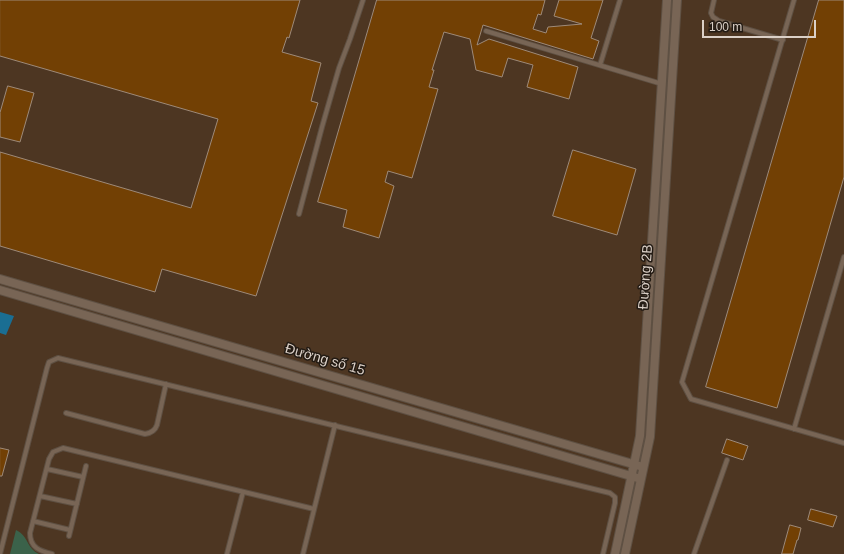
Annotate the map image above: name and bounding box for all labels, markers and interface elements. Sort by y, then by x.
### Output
scale bar [704,12,818,38]
text: 100 m [709,20,742,34]
street label: Đường 2B [635,244,657,310]
street label: Đường số 15 [283,341,367,379]

